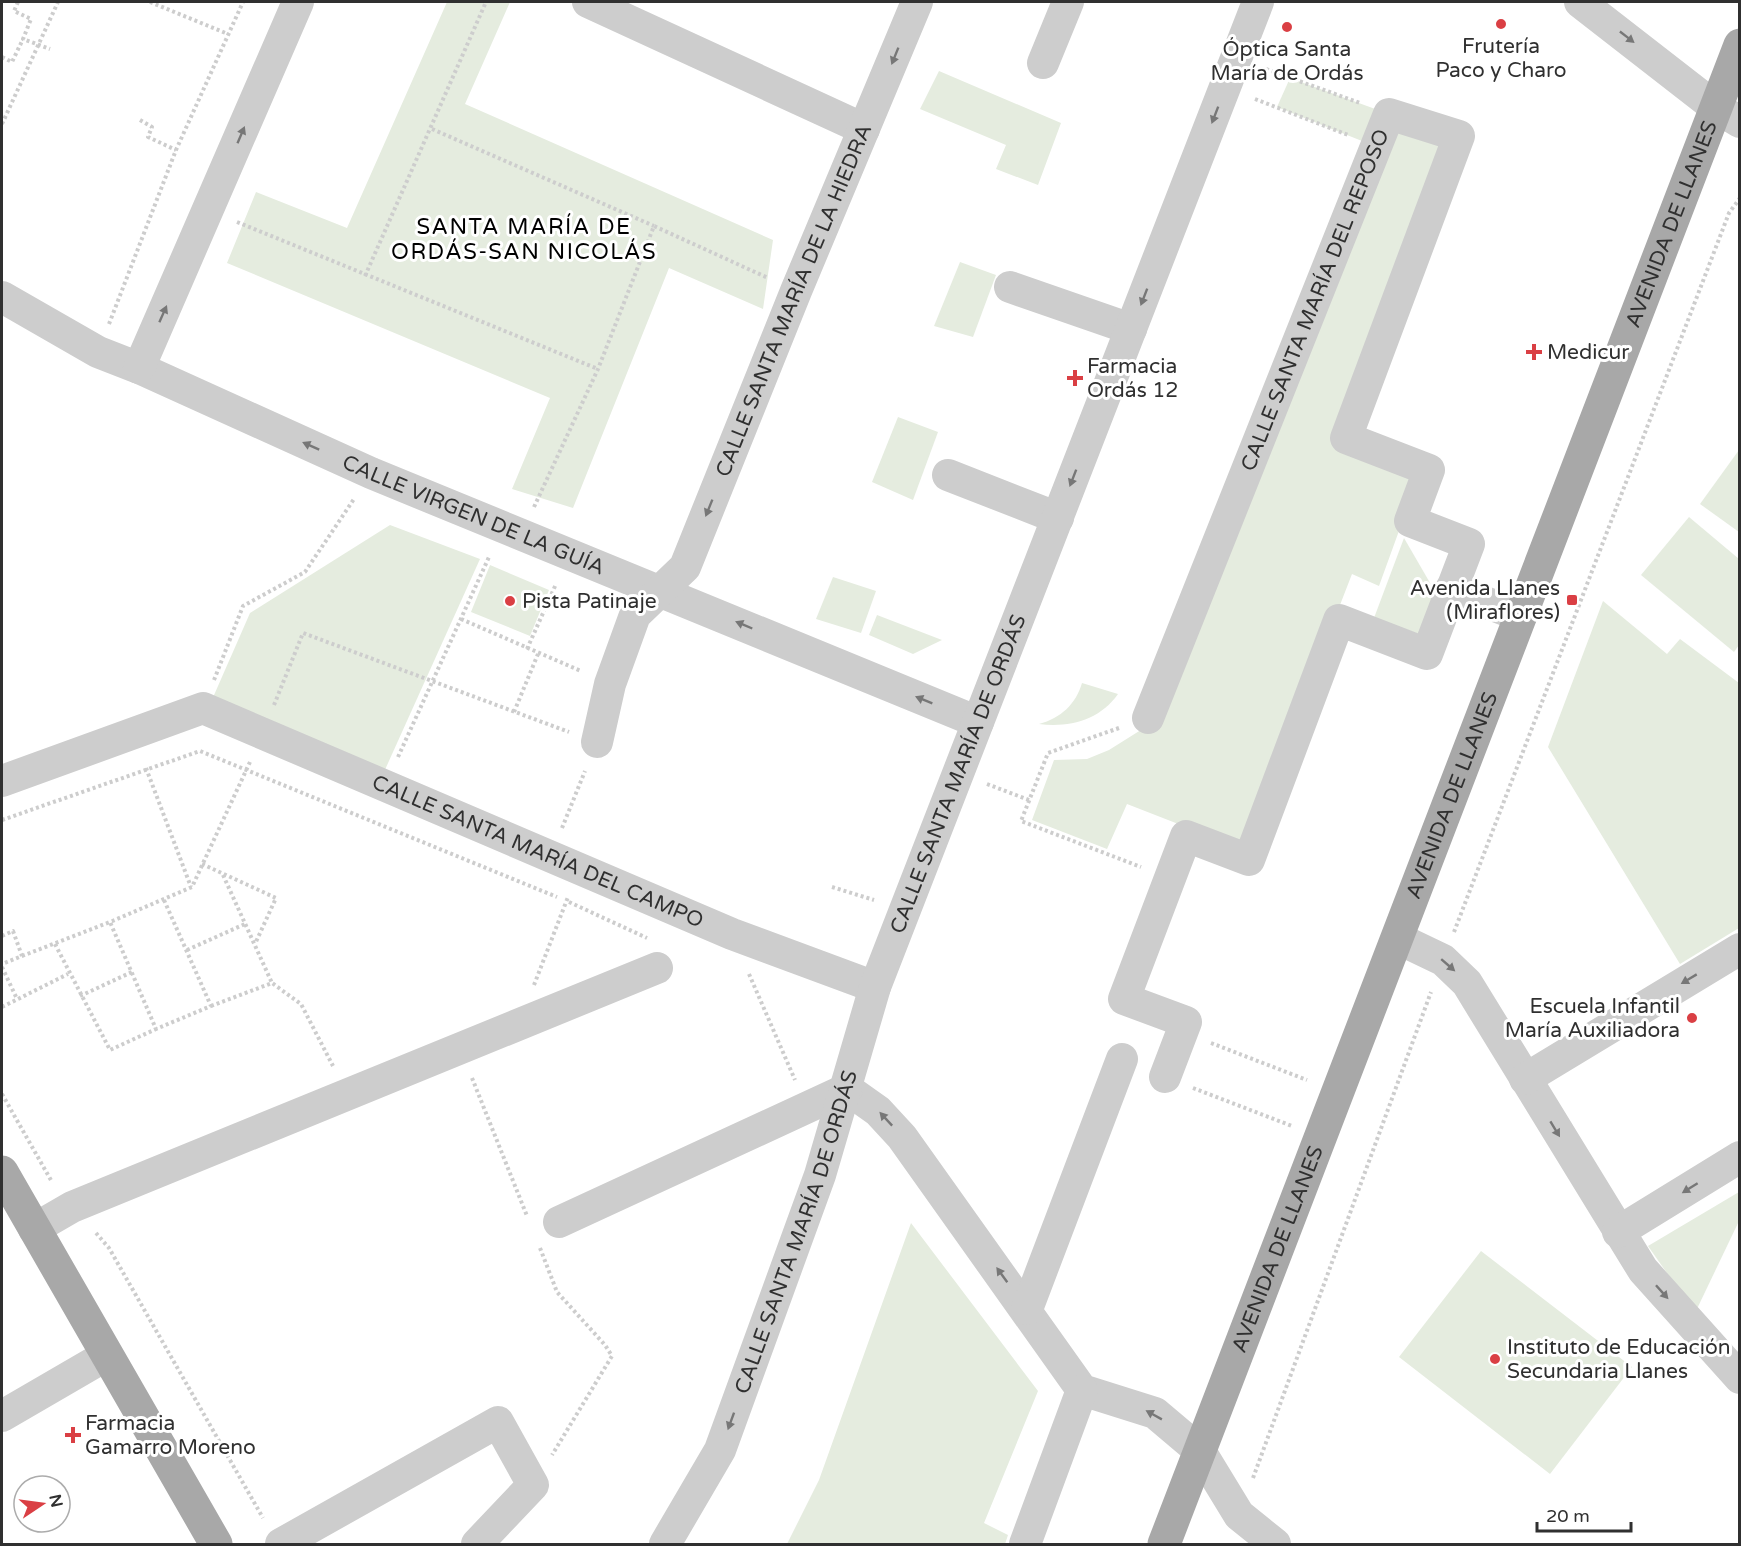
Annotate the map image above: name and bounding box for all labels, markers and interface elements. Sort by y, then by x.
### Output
marker: Frutería Paco y Charo [1494,17,1508,31]
marker: Óptica Santa María de Ordás [1280,20,1294,34]
one-way arrow [1619,31,1634,43]
place label: Frutería Paco y Charo [1435,34,1567,83]
place label: Óptica Santa María de Ordás [1211,37,1363,86]
one-way arrow [890,47,900,65]
one-way arrow [1210,106,1220,124]
street label: AVENIDA DE LLANES [1620,117,1722,331]
street label: CALLE SANTA MARÍA DE LA HIEDRA [710,120,877,480]
street label: CALLE SANTA MARÍA DEL REPOSO [1235,125,1394,475]
one-way arrow [236,127,245,144]
district label: SANTA MARÍA DE ORDÁS-SAN NICOLÁS [391,213,657,265]
one-way arrow [1139,288,1148,306]
one-way arrow [158,305,168,323]
place label: Medicur [1547,340,1629,365]
marker: Medicur [1525,343,1543,361]
place label: Farmacia Ordás 12 [1087,354,1179,403]
marker: Farmacia Ordás 12 [1068,371,1082,385]
one-way arrow [302,441,320,451]
street label: CALLE VIRGEN DE LA GUÍA [338,449,608,580]
one-way arrow [1068,470,1078,488]
one-way arrow [704,499,713,517]
place label: Avenida Llanes (Miraflores) [1410,576,1560,625]
place label: Pista Patinaje [522,589,657,614]
marker: Avenida Llanes (Miraflores) [1565,593,1579,607]
marker: Pista Patinaje [503,594,517,608]
street label: CALLE SANTA MARÍA DE ORDÁS [885,611,1031,937]
one-way arrow [734,620,752,630]
street label: AVENIDA DE LLANES [1401,688,1503,902]
one-way arrow [914,695,932,705]
street label: CALLE SANTA MARÍA DEL CAMPO [368,769,707,933]
one-way arrow [1440,958,1455,971]
one-way arrow [1681,973,1698,984]
place label: Escuela Infantil María Auxiliadora [1505,994,1680,1043]
marker: Escuela Infantil María Auxiliadora [1685,1011,1699,1025]
street label: CALLE SANTA MARÍA DE ORDÁS [729,1067,863,1397]
one-way arrow [879,1112,893,1127]
one-way arrow [1550,1121,1561,1137]
street label: AVENIDA DE LLANES [1226,1142,1328,1356]
one-way arrow [1682,1183,1698,1194]
one-way arrow [997,1268,1009,1283]
one-way arrow [1655,1284,1668,1299]
place label: Instituto de Educación Secundaria Llanes [1507,1335,1730,1384]
marker: Instituto de Educación Secundaria Llanes [1488,1352,1502,1366]
one-way arrow [1145,1410,1162,1420]
place label: Farmacia Gamarro Moreno [85,1411,256,1460]
one-way arrow [725,1413,735,1431]
marker: Farmacia Gamarro Moreno [66,1428,80,1442]
north arrow [12,1474,72,1534]
text: N [44,1492,67,1509]
scale bar [1537,1495,1632,1533]
text: 20 m [1546,1505,1590,1527]

